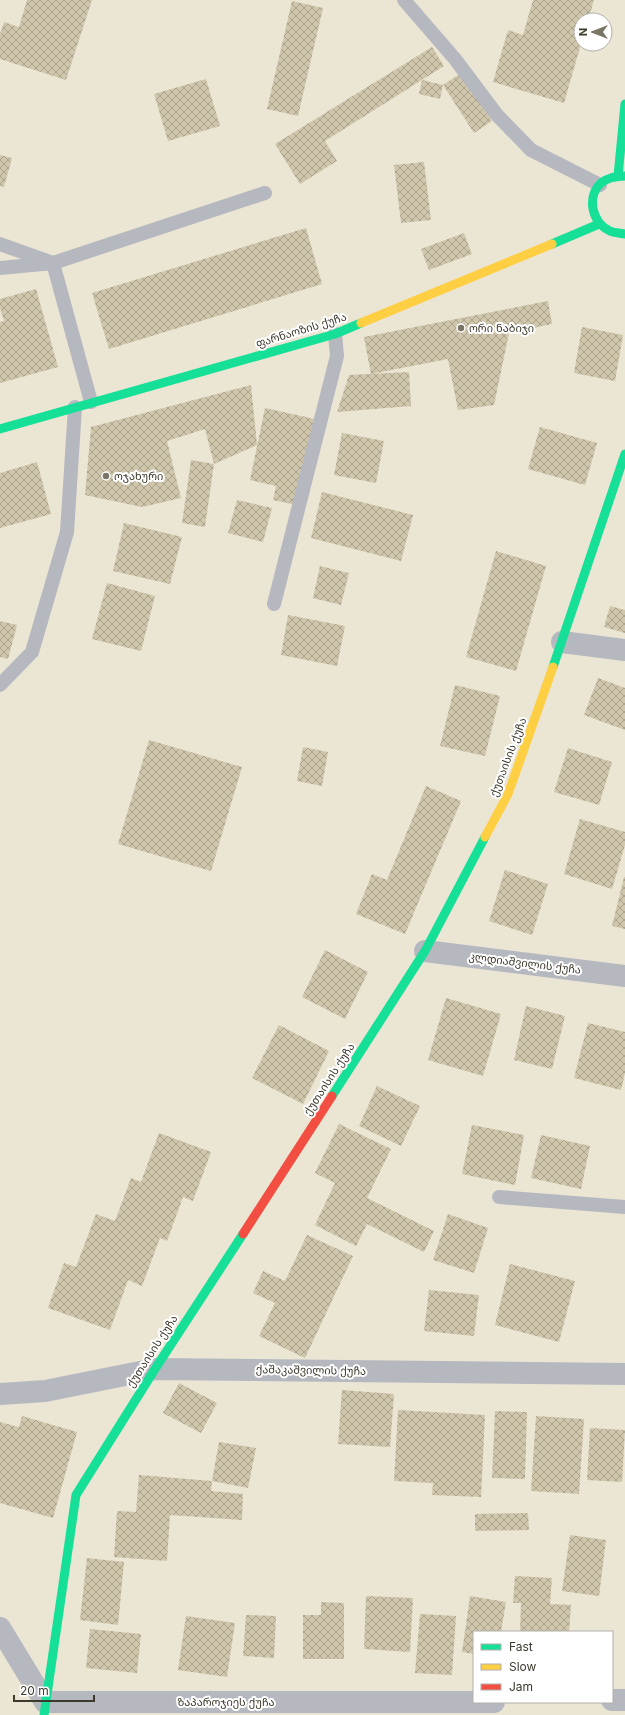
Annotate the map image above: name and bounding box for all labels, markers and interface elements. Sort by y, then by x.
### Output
north arrow [573,12,613,52]
text: N [576,28,590,36]
street label: ფარნაოზის ქუჩა [254,310,348,350]
place label: ორი ნაბიჯი [469,321,534,335]
marker: ორი ნაბიჯი [456,323,466,333]
place label: ოჯახური [114,469,163,483]
marker: ოჯახური [101,471,111,481]
street label: ქუთაისის ქუჩა [486,715,530,799]
street label: კლდიაშვილის ქუჩა [468,949,582,977]
street label: ქუთაისის ქუჩა [300,1040,358,1118]
street label: ქუთაისის ქუჩა [123,1312,181,1390]
street label: ქაშაკაშვილის ქუჩა [256,1362,366,1378]
legend [473,1631,613,1703]
text: Fast [509,1639,533,1654]
text: Slow [509,1659,537,1674]
scale bar [14,1677,94,1703]
text: Jam [509,1679,533,1694]
text: 20 m [20,1683,49,1698]
street label: ზაპაროჯიეს ქუჩა [177,1695,275,1709]

